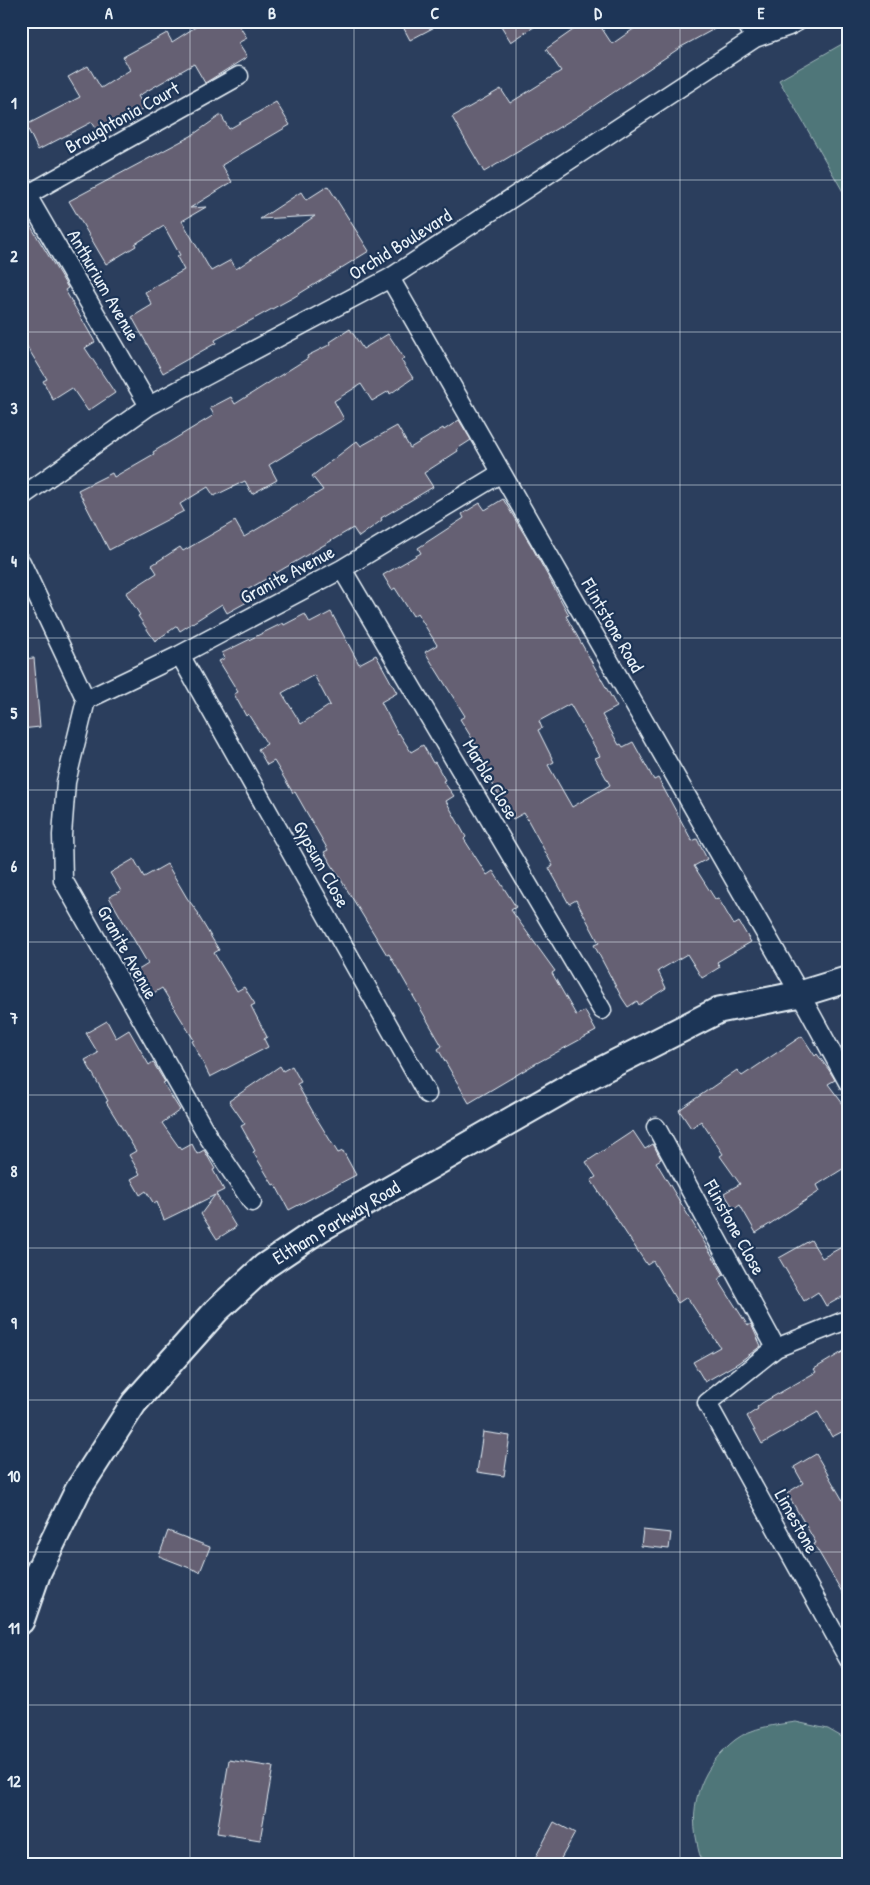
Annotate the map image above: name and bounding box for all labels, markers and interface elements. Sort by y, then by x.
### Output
text: A [105,2,113,24]
text: B [268,2,276,24]
text: C [431,2,440,24]
text: D [594,2,602,24]
text: E [757,2,765,24]
street label: Broughtonia Court [60,75,184,159]
text: 1 [11,92,17,114]
street label: Orchid Boulevard [344,202,457,286]
street label: Anthurium Avenue [62,225,147,346]
text: 2 [10,245,18,267]
text: 3 [10,397,18,419]
street label: Granite Avenue [235,538,339,610]
text: 4 [11,550,17,572]
street label: Flintstone Road [575,572,651,677]
text: 5 [11,702,18,724]
street label: Marble Close [457,734,525,824]
street label: Gypsum Close [287,816,357,912]
text: 6 [11,855,18,877]
street label: Granite Avenue [92,900,165,1004]
text: 7 [9,1007,18,1029]
text: 8 [11,1160,18,1182]
street label: Eltham Parkway Road [267,1173,405,1270]
street label: Flinstone Close [698,1174,772,1280]
text: 9 [11,1312,17,1334]
text: 10 [8,1465,20,1487]
street label: Limestone [769,1484,825,1558]
text: 11 [8,1617,20,1639]
text: 12 [7,1770,21,1792]

